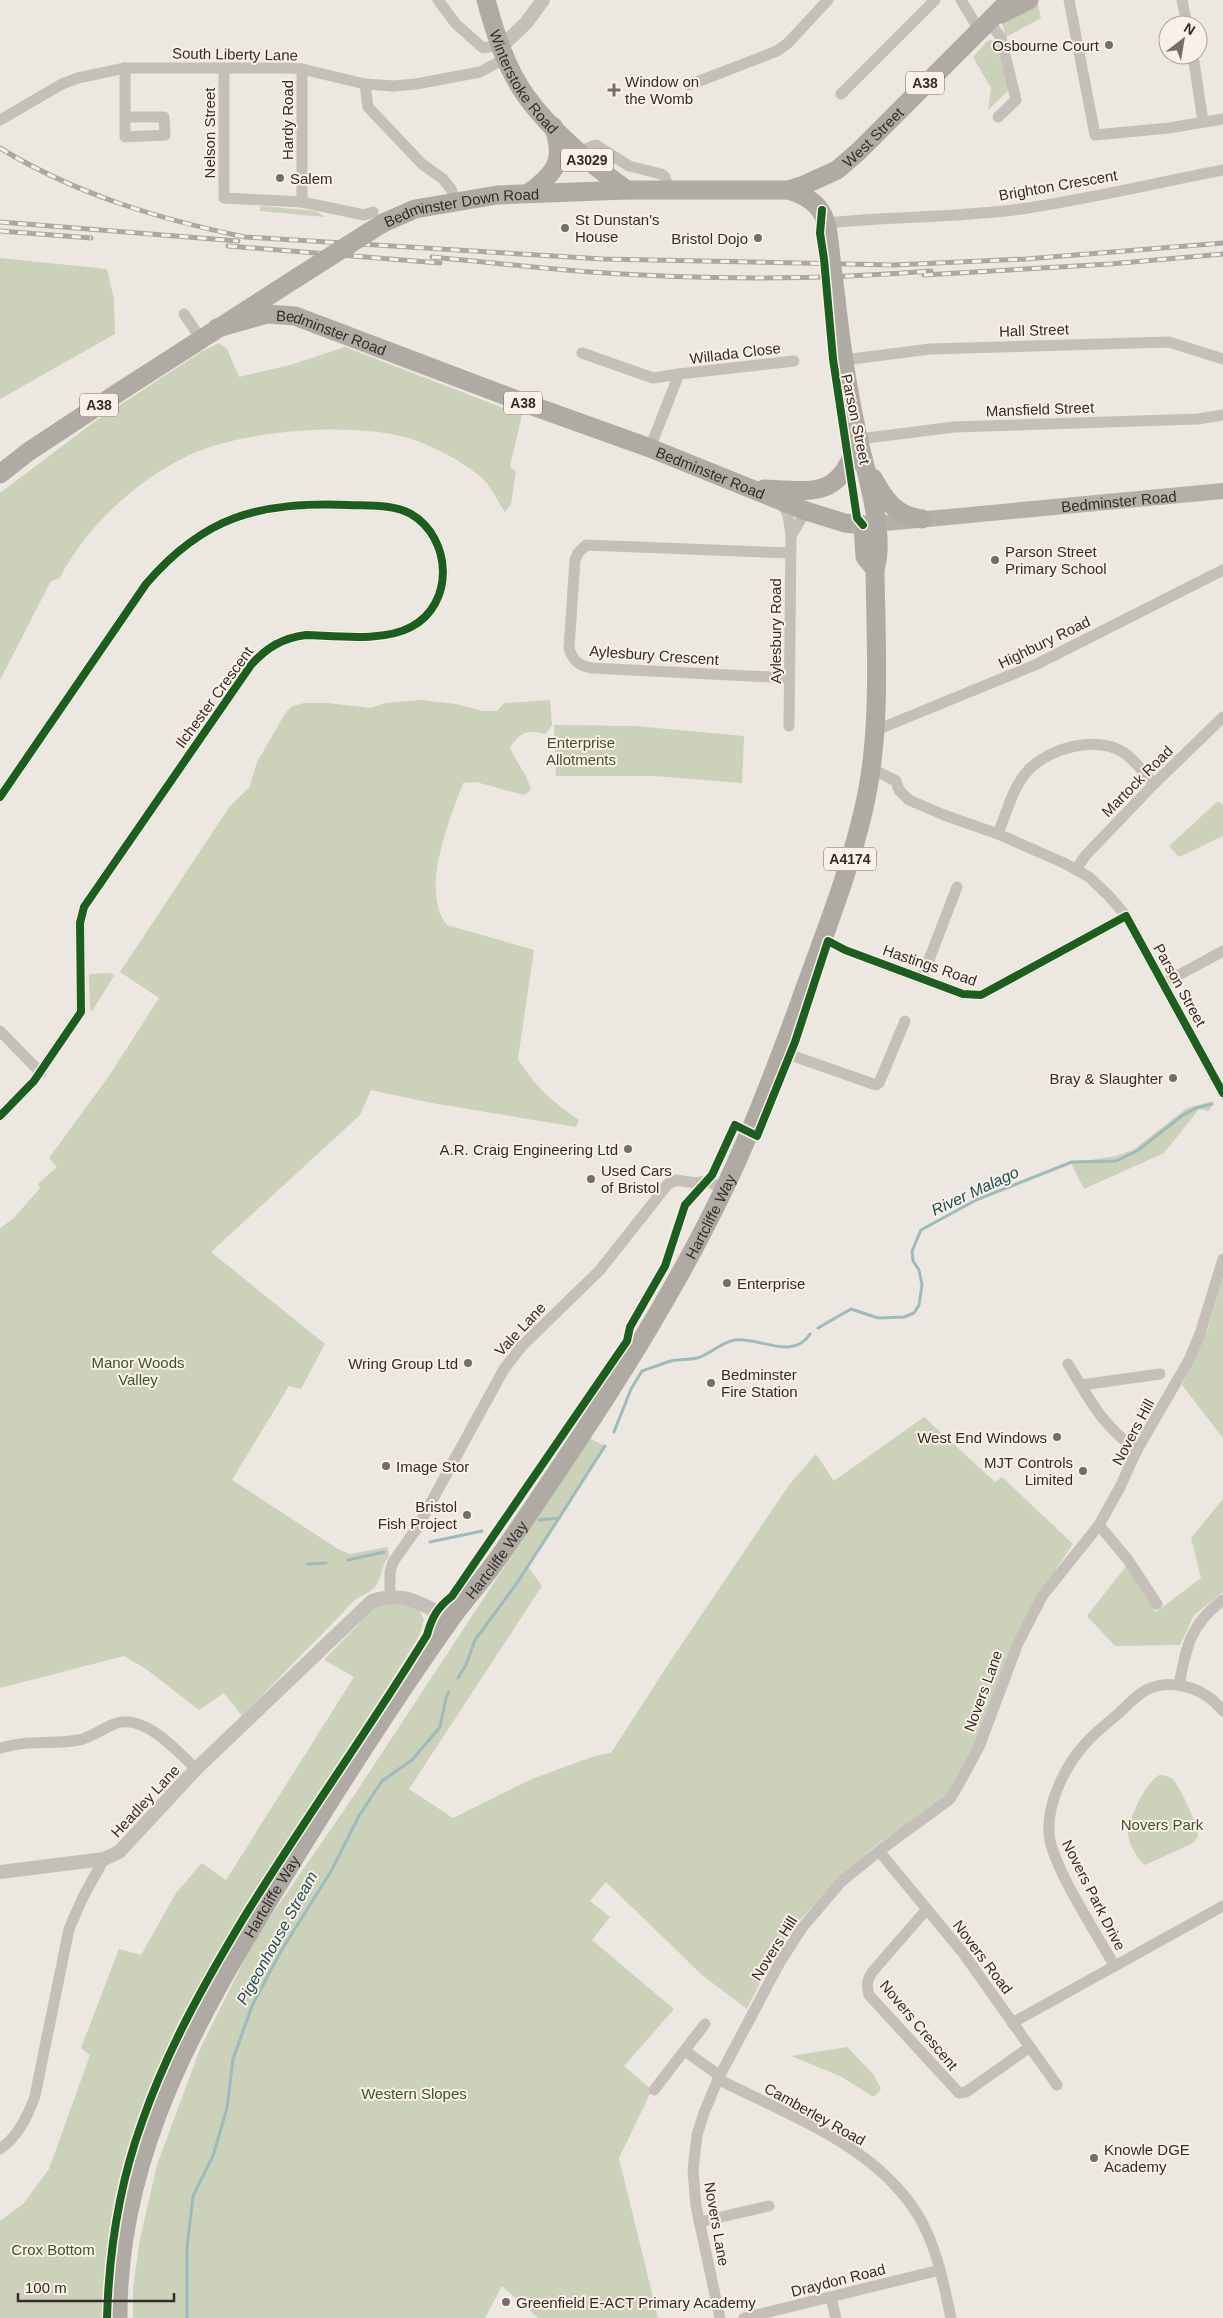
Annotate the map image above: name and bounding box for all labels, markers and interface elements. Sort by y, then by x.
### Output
north arrow [1158,15,1208,65]
text: N [1181,19,1198,38]
street label: Winterstoke Road [487,27,562,137]
place label: Osbourne Court [992,37,1100,54]
marker: Osbourne Court [1103,39,1115,51]
street label: South Liberty Lane [172,44,298,64]
road number: A38 [906,72,944,95]
place label: Window on the Womb [625,73,699,107]
street label: Hardy Road [279,80,296,160]
marker: Window on the Womb [607,83,621,97]
street label: Nelson Street [201,87,218,178]
street label: West Street [839,103,907,170]
road number: A3029 [561,148,613,172]
street label: Brighton Crescent [997,166,1119,204]
place label: Salem [290,170,333,187]
marker: Salem [274,172,286,184]
street label: Bedminster Down Road [381,185,539,230]
place label: St Dunstan's House [575,211,660,245]
marker: St Dunstan's House [559,222,571,234]
place label: Bristol Dojo [671,230,748,247]
marker: Bristol Dojo [752,232,764,244]
street label: Bedminster Road [275,306,389,358]
street label: Hall Street [999,320,1070,340]
street label: Willada Close [688,339,782,367]
street label: Parson Street [838,372,874,466]
road number: A38 [504,392,542,414]
road number: A38 [80,394,118,416]
street label: Mansfield Street [986,399,1095,419]
street label: Bedminster Road [654,443,767,502]
street label: Bedminster Road [1060,487,1177,515]
place label: Parson Street Primary School [1005,543,1107,577]
marker: Parson Street Primary School [989,554,1001,566]
street label: Aylesbury Road [767,578,784,684]
street label: Highbury Road [995,612,1093,672]
street label: Ilchester Crescent [172,642,257,751]
street label: Aylesbury Crescent [589,642,720,668]
park label: Enterprise Allotments [546,734,616,768]
street label: Martock Road [1098,742,1176,820]
road number: A4174 [824,848,876,871]
street label: Hastings Road [881,941,979,989]
street label: Parson Street [1150,941,1210,1030]
place label: Bray & Slaughter [1050,1070,1163,1087]
marker: Bray & Slaughter [1167,1072,1179,1084]
place label: A.R. Craig Engineering Ltd [440,1141,618,1158]
marker: A.R. Craig Engineering Ltd [622,1143,634,1155]
place label: Used Cars of Bristol [601,1162,672,1196]
water label: River Malago [929,1163,1021,1219]
street label: Hartcliffe Way [682,1171,739,1262]
marker: Used Cars of Bristol [585,1173,597,1185]
place label: Enterprise [737,1275,805,1292]
marker: Enterprise [721,1277,733,1289]
street label: Vale Lane [491,1299,549,1359]
park label: Manor Woods Valley [91,1354,185,1388]
place label: Wring Group Ltd [348,1355,458,1372]
marker: Wring Group Ltd [462,1357,474,1369]
place label: Bedminster Fire Station [721,1366,798,1400]
marker: Bedminster Fire Station [705,1377,717,1389]
street label: Novers Hill [1108,1396,1158,1468]
place label: West End Windows [917,1429,1047,1446]
marker: West End Windows [1051,1431,1063,1443]
place label: MJT Controls Limited [984,1454,1073,1488]
place label: Image Stor [396,1458,469,1475]
marker: Image Stor [380,1460,392,1472]
marker: MJT Controls Limited [1077,1465,1089,1477]
place label: Bristol Fish Project [378,1498,458,1532]
marker: Bristol Fish Project [461,1509,473,1521]
street label: Hartcliffe Way [462,1517,530,1602]
street label: Novers Lane [960,1648,1006,1734]
street label: Headley Lane [107,1761,183,1841]
park label: Novers Park [1121,1816,1204,1833]
street label: Novers Park Drive [1059,1837,1129,1953]
street label: Hartcliffe Way [240,1852,303,1940]
water label: Pigeonhouse Stream [233,1869,321,2007]
street label: Novers Hill [748,1913,800,1983]
street label: Novers Road [950,1917,1016,1997]
street label: Novers Crescent [877,1977,962,2074]
street label: Camberley Road [762,2079,868,2149]
park label: Western Slopes [361,2085,467,2102]
place label: Knowle DGE Academy [1104,2141,1190,2175]
marker: Knowle DGE Academy [1088,2152,1100,2164]
street label: Novers Lane [701,2181,733,2267]
park label: Crox Bottom [11,2241,95,2258]
street label: Draydon Road [789,2260,887,2300]
scale bar [18,2270,174,2302]
text: 100 m [25,2279,67,2296]
place label: Greenfield E-ACT Primary Academy [516,2294,756,2311]
marker: Greenfield E-ACT Primary Academy [500,2296,512,2308]

